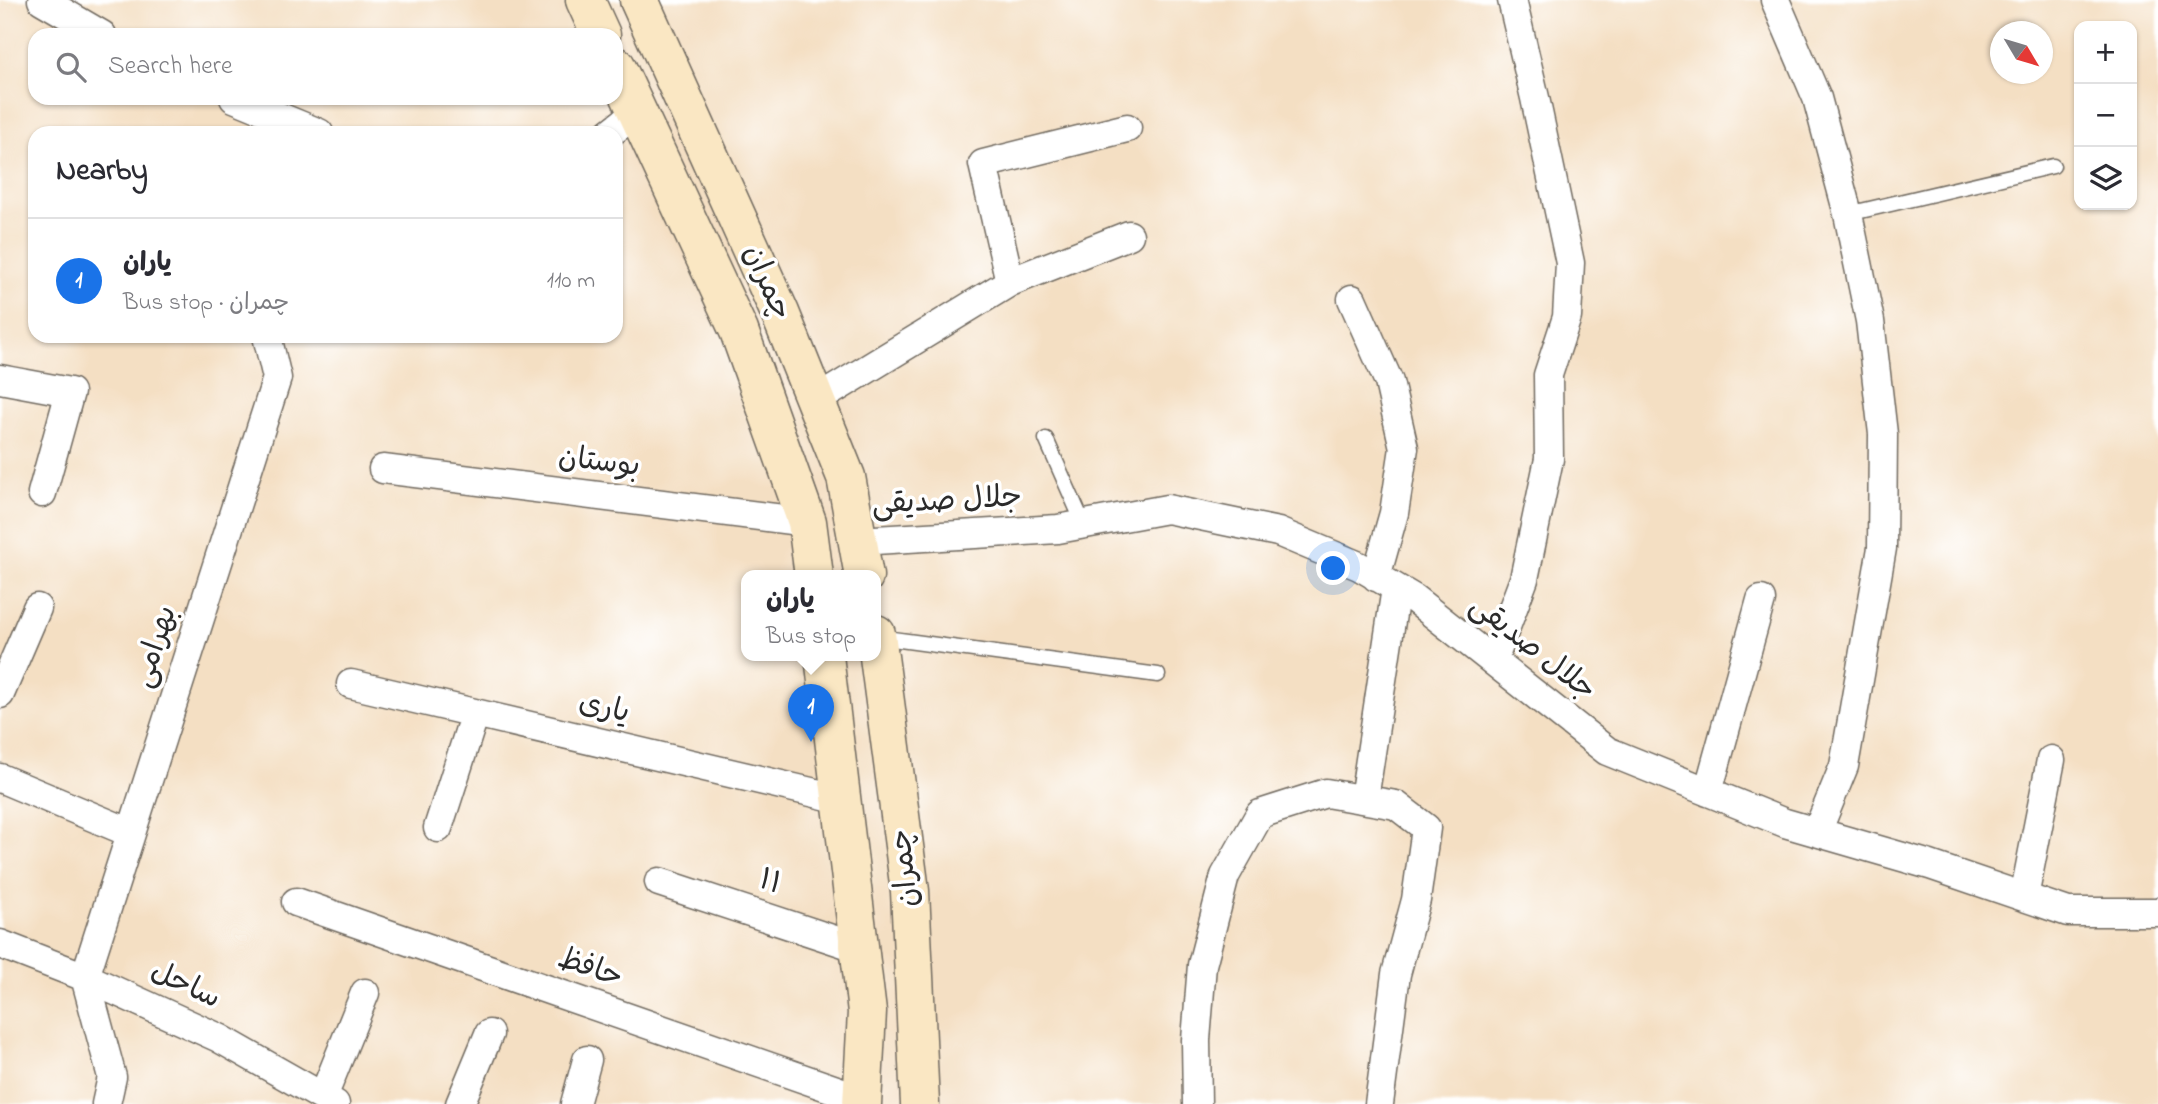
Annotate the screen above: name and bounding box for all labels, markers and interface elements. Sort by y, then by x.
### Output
north arrow [1990,21,2053,84]
map controls [2074,21,2137,210]
button: + [2074,21,2137,84]
search box [28,28,623,105]
icon: search [52,48,90,86]
text: Search here [108,48,233,86]
button: − [2074,84,2137,147]
button: layers [2074,147,2137,210]
text: Nearby [56,150,148,194]
street label: چمران [730,238,802,328]
text: یاران [123,245,171,283]
text: 1 [75,265,83,298]
text: 110 m [547,265,595,298]
text: Bus stop · چمران [123,287,289,320]
street label: بوستان [556,436,642,490]
street label: جلال صدیقی [871,476,1023,528]
your location [1316,551,1350,585]
popup [741,570,881,661]
text: یاران [766,582,814,620]
street label: جلال صدیقی [1459,585,1605,713]
street label: بهرامی [122,600,190,694]
text: Bus stop [766,621,856,654]
street label: یاری [574,682,634,736]
pin: 1 [788,684,834,742]
street label: چمران [880,827,932,909]
street label: ۱۱ [753,859,787,907]
street label: حافظ [552,937,628,1001]
street label: ساحل [143,951,227,1021]

